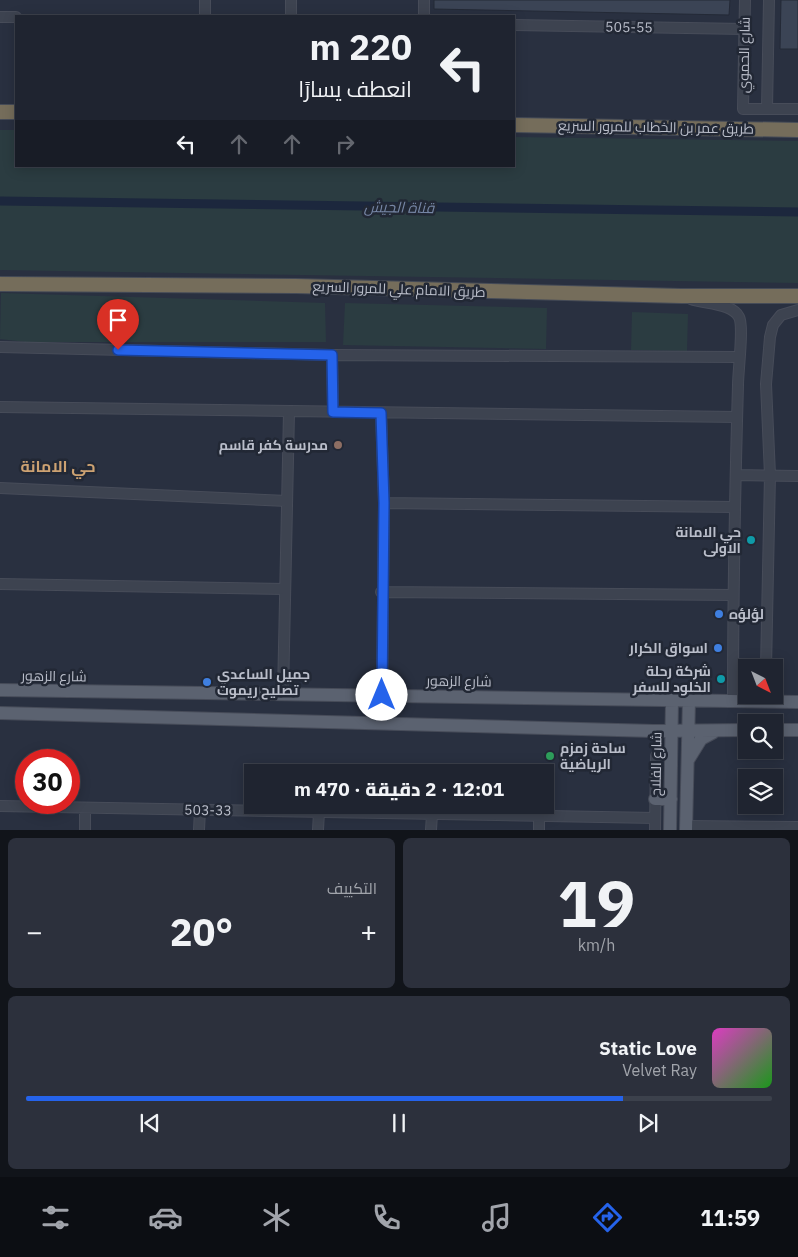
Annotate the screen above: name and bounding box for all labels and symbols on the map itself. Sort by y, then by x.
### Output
street label: شارع الحموي [734,17,757,93]
street label: 505-55 [605,18,653,36]
street label: طريق عمر بن الخطاب للمرور السريع [558,116,754,138]
water label: قناة الجيش [364,197,435,217]
street label: طريق الامام علي للمرور السريع [312,277,486,304]
pin [97,299,139,350]
place label: مدرسة كفر قاسم [219,436,328,455]
marker: مدرسة كفر قاسم [332,439,344,451]
district label: حي الامانة [21,456,95,479]
place label: حي الامانة الاولى [675,523,741,557]
marker: حي الامانة الاولى [745,534,757,546]
place label: لؤلؤه [729,605,764,623]
marker: لؤلؤه [713,608,725,620]
place label: اسواق الكرار [628,639,708,657]
marker: اسواق الكرار [712,642,724,654]
north arrow [738,659,782,704]
place label: شركة رحلة الخلود للسفر [632,662,711,696]
place label: جميل الساعدي تصليح ريموت [217,665,310,700]
street label: شارع الزهور [20,666,87,686]
position arrow [355,668,407,720]
street label: شارع الزهور [425,671,492,691]
marker: شركة رحلة الخلود للسفر [715,673,727,685]
marker: جميل الساعدي تصليح ريموت [201,676,213,688]
street label: شارع الفلاح [646,732,666,796]
place label: ساحة زمزم الرياضية [560,739,626,773]
speed limit sign: 30 [15,749,80,814]
marker: ساحة زمزم الرياضية [544,750,556,762]
street label: 503-33 [184,801,232,819]

